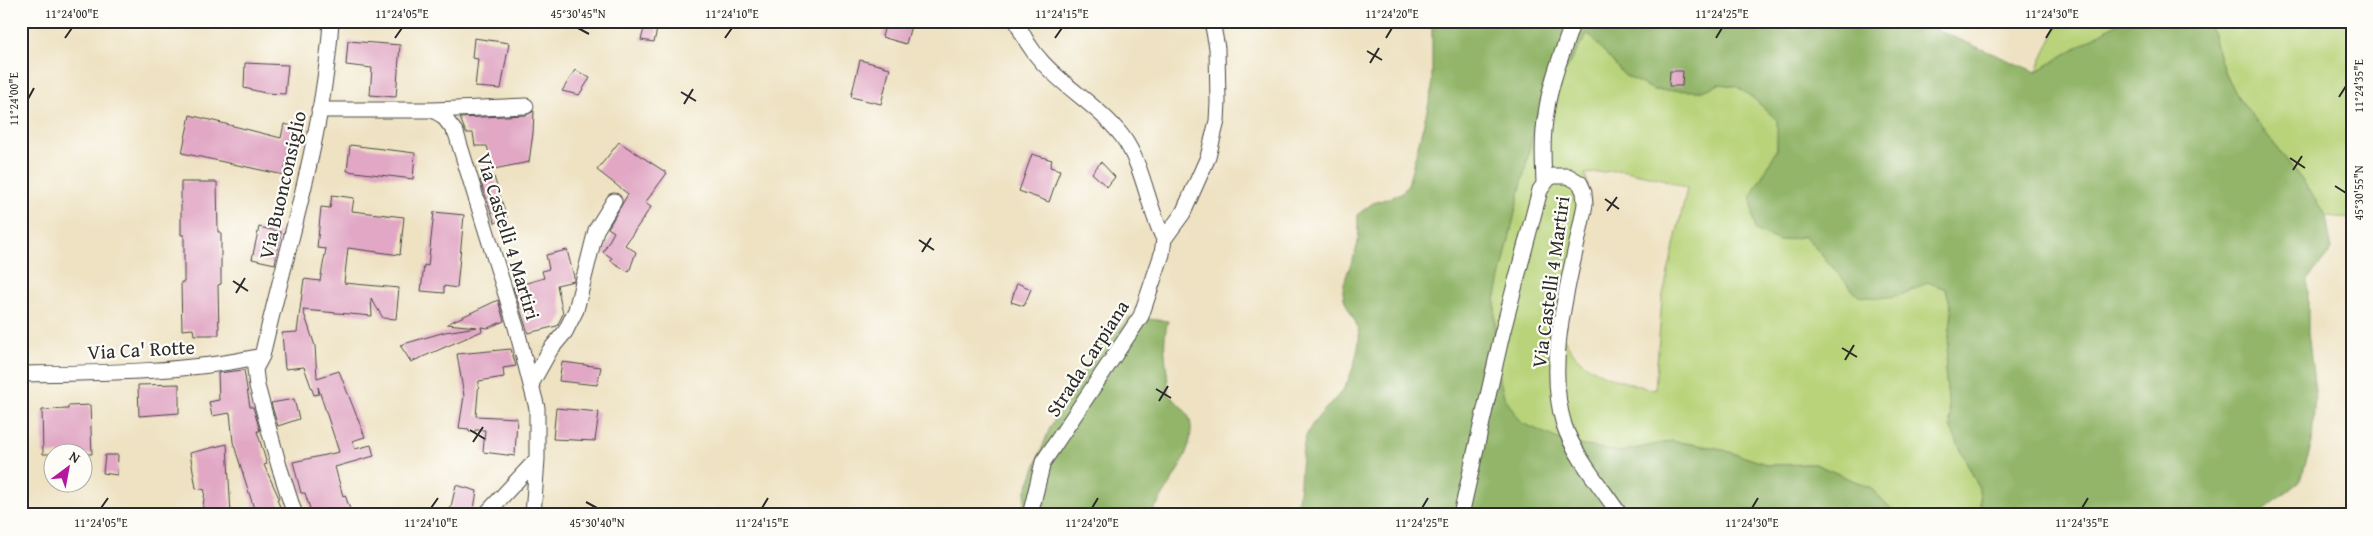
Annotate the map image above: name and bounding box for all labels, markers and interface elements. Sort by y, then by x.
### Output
text: 11°24'00"E [45,5,99,22]
text: 11°24'05"E [375,5,429,22]
text: 45°30'45"N [550,5,606,22]
text: 11°24'10"E [705,5,759,22]
text: 11°24'15"E [1035,5,1089,22]
text: 11°24'20"E [1365,5,1419,22]
text: 11°24'25"E [1695,5,1749,22]
text: 11°24'30"E [2025,5,2079,22]
text: 11°24'35"E [2350,59,2367,113]
text: 11°24'00"E [5,72,22,126]
street label: Via Buonconsiglio [251,108,313,262]
street label: Via Castelli 4 Martiri [470,149,548,323]
text: 45°30'55"N [2350,165,2367,221]
street label: Via Castelli 4 Martiri [1524,194,1576,370]
street label: Strada Carpiana [1038,293,1136,422]
street label: Via Ca' Rotte [86,332,196,366]
north arrow [42,444,92,494]
text: N [66,446,85,468]
text: 11°24'05"E [74,514,128,531]
text: 11°24'10"E [404,514,458,531]
text: 45°30'40"N [569,514,625,531]
text: 11°24'15"E [735,514,789,531]
text: 11°24'20"E [1065,514,1119,531]
text: 11°24'25"E [1395,514,1449,531]
text: 11°24'30"E [1725,514,1779,531]
text: 11°24'35"E [2055,514,2109,531]

